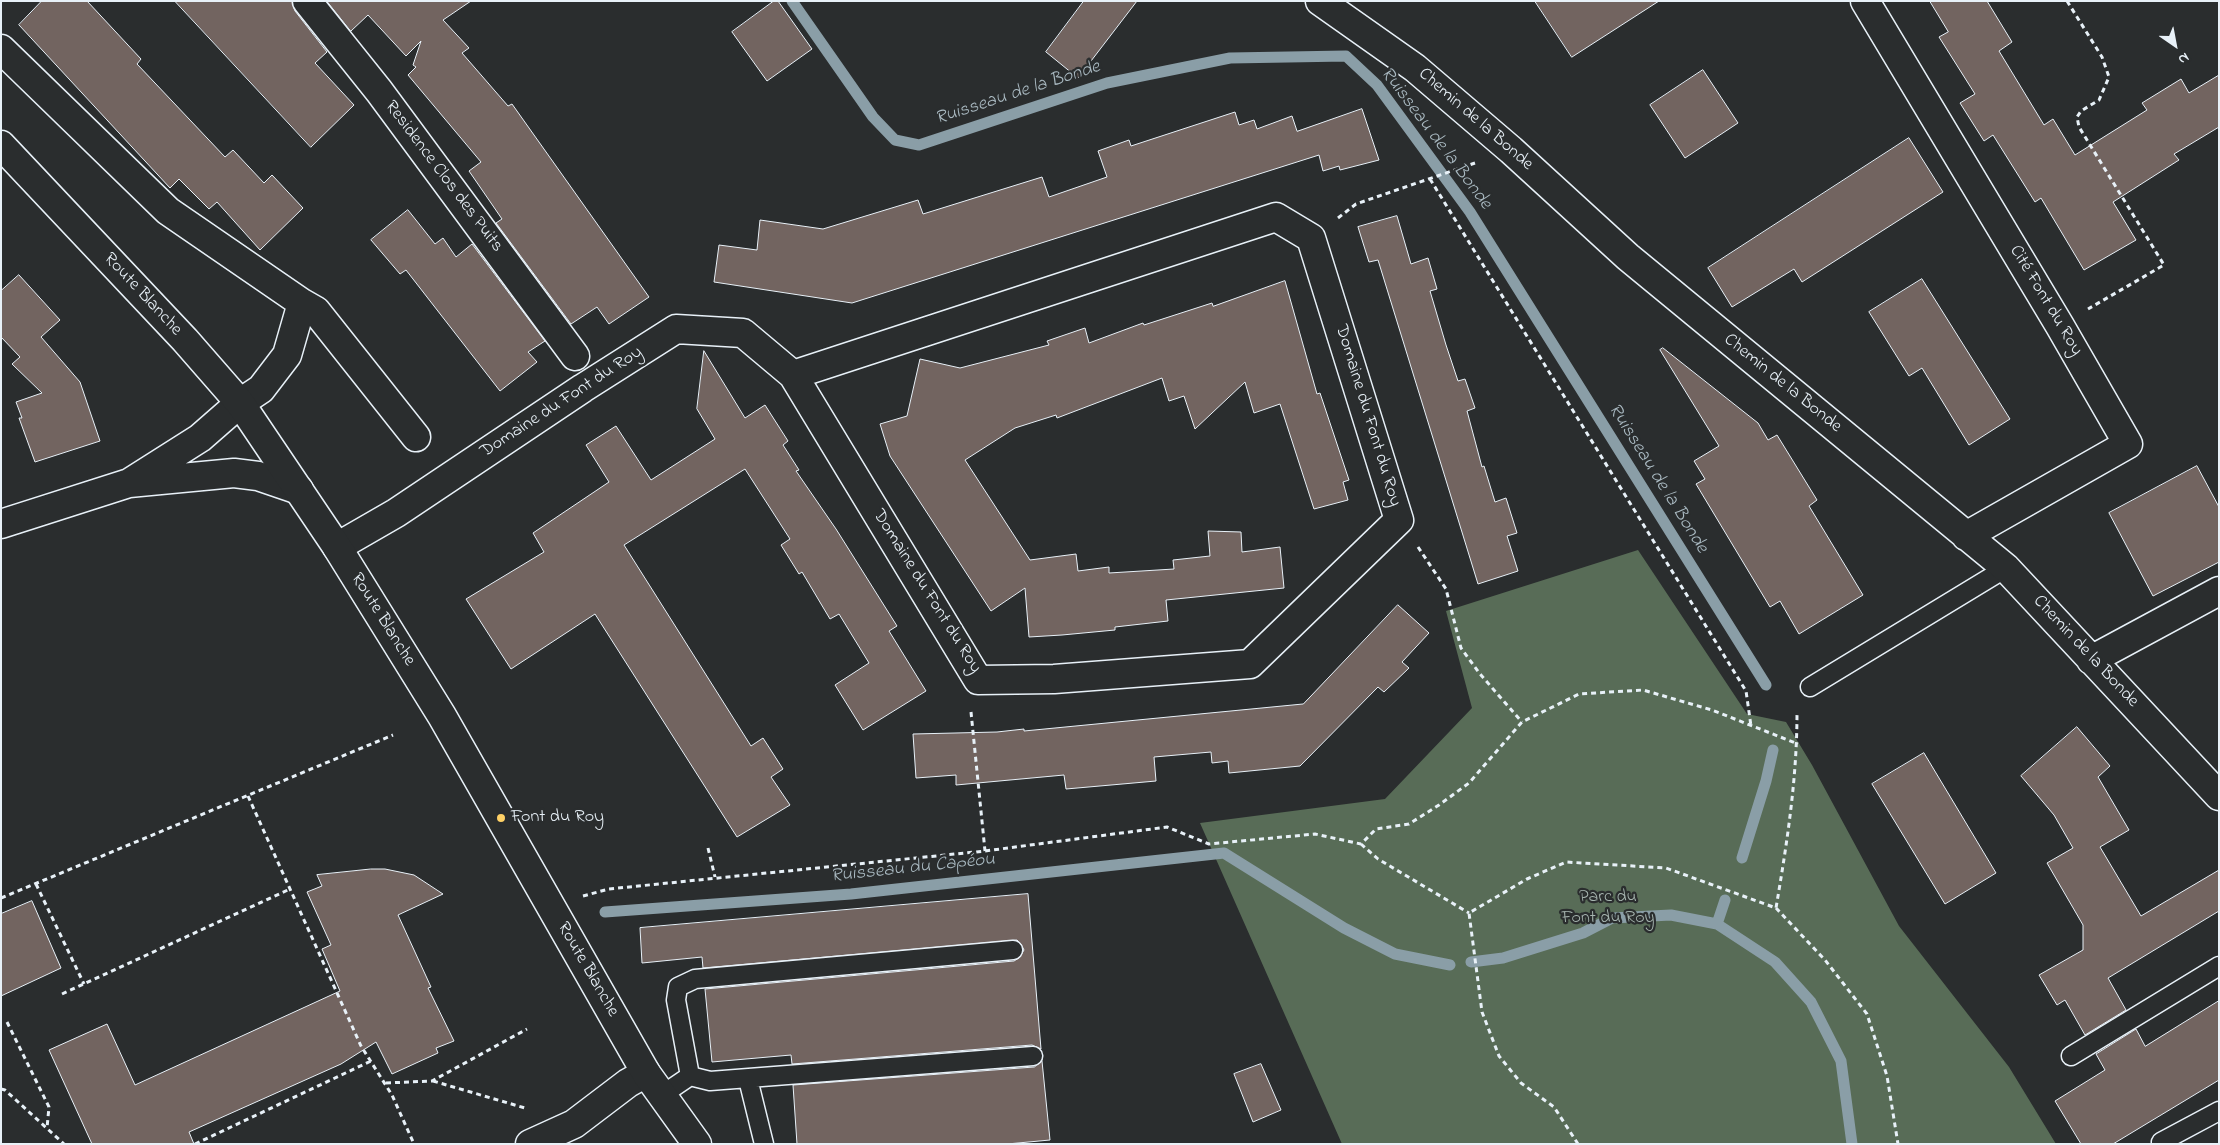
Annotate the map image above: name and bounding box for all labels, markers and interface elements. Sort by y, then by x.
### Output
north arrow [2150,20,2200,70]
text: N [2174,47,2193,69]
water label: Ruisseau de la Bonde [933,57,1103,131]
water label: Ruisseau de la Bonde [1374,64,1496,214]
street label: Chemin de la Bonde [1413,64,1537,176]
street label: Residence Clos des Puits [379,97,507,257]
street label: Cité Font du Roy [2004,242,2086,360]
street label: Route Blanche [98,249,186,341]
street label: Domaine du Font du Roy [1329,323,1405,509]
street label: Chemin de la Bonde [1719,330,1845,438]
street label: Domaine du Font du Roy [477,343,647,463]
water label: Ruisseau de la Bonde [1602,400,1712,558]
street label: Domaine du Font du Roy [867,506,985,678]
street label: Route Blanche [345,570,419,670]
street label: Chemin de la Bonde [2027,591,2143,713]
place label: Font du Roy [511,807,604,829]
marker: Font du Roy [495,812,507,824]
water label: Ruisseau du Capéou [830,849,996,889]
park label: Parc du Font du Roy [1561,887,1655,930]
street label: Route Blanche [551,919,623,1021]

